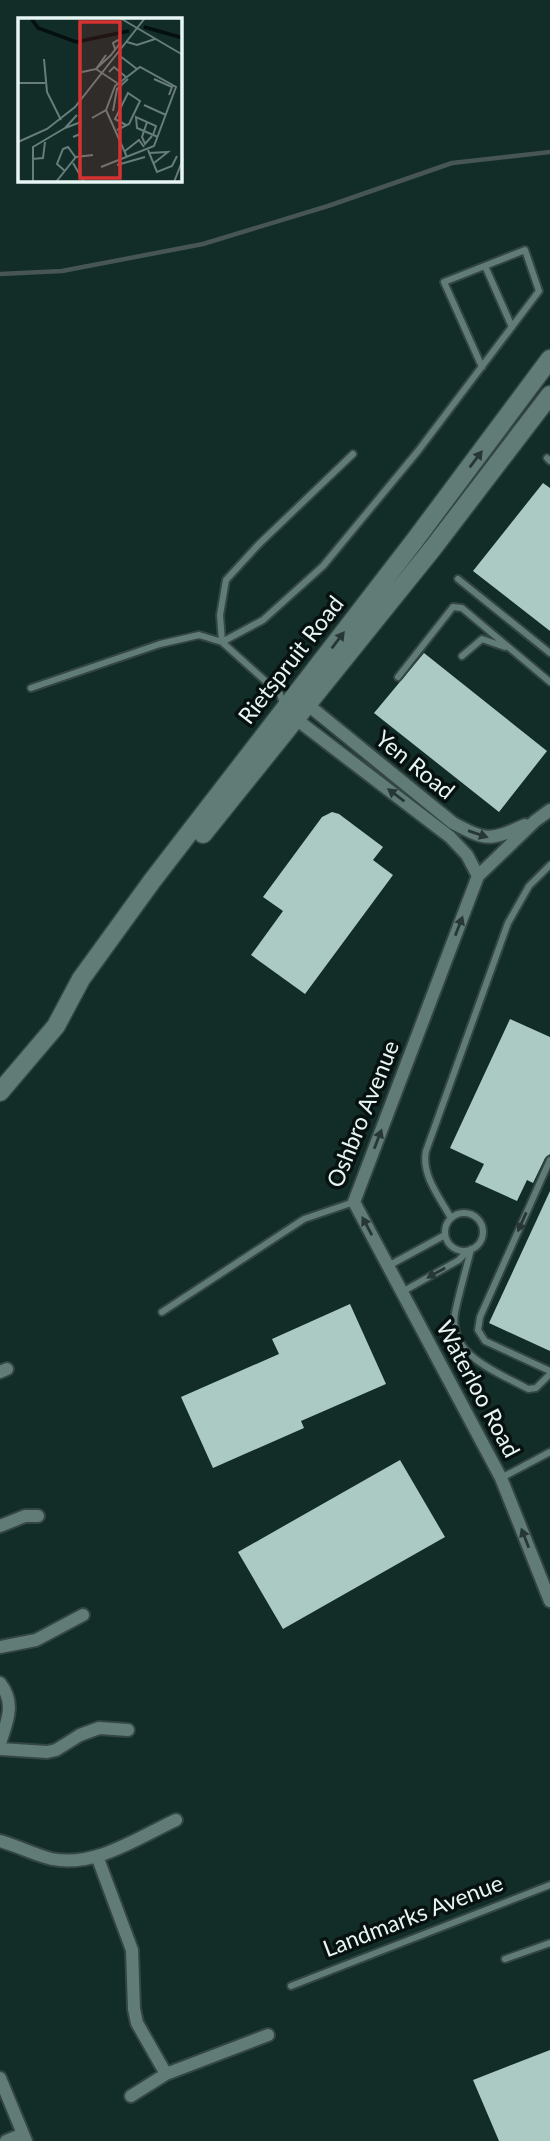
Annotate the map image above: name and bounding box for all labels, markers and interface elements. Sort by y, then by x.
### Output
inset map [18,18,182,182]
one-way arrow [469,450,483,468]
street label: Rietspruit Road [232,590,349,729]
one-way arrow [331,631,345,649]
street label: Yen Road [370,724,461,805]
one-way arrow [387,788,405,803]
one-way arrow [468,829,489,839]
one-way arrow [454,915,465,936]
street label: Oshbro Avenue [320,1036,404,1191]
one-way arrow [373,1128,384,1149]
one-way arrow [516,1212,528,1232]
one-way arrow [361,1216,373,1236]
one-way arrow [426,1267,445,1279]
street label: Waterloo Road [431,1315,527,1462]
one-way arrow [519,1527,530,1548]
street label: Landmarks Avenue [319,1868,507,1962]

